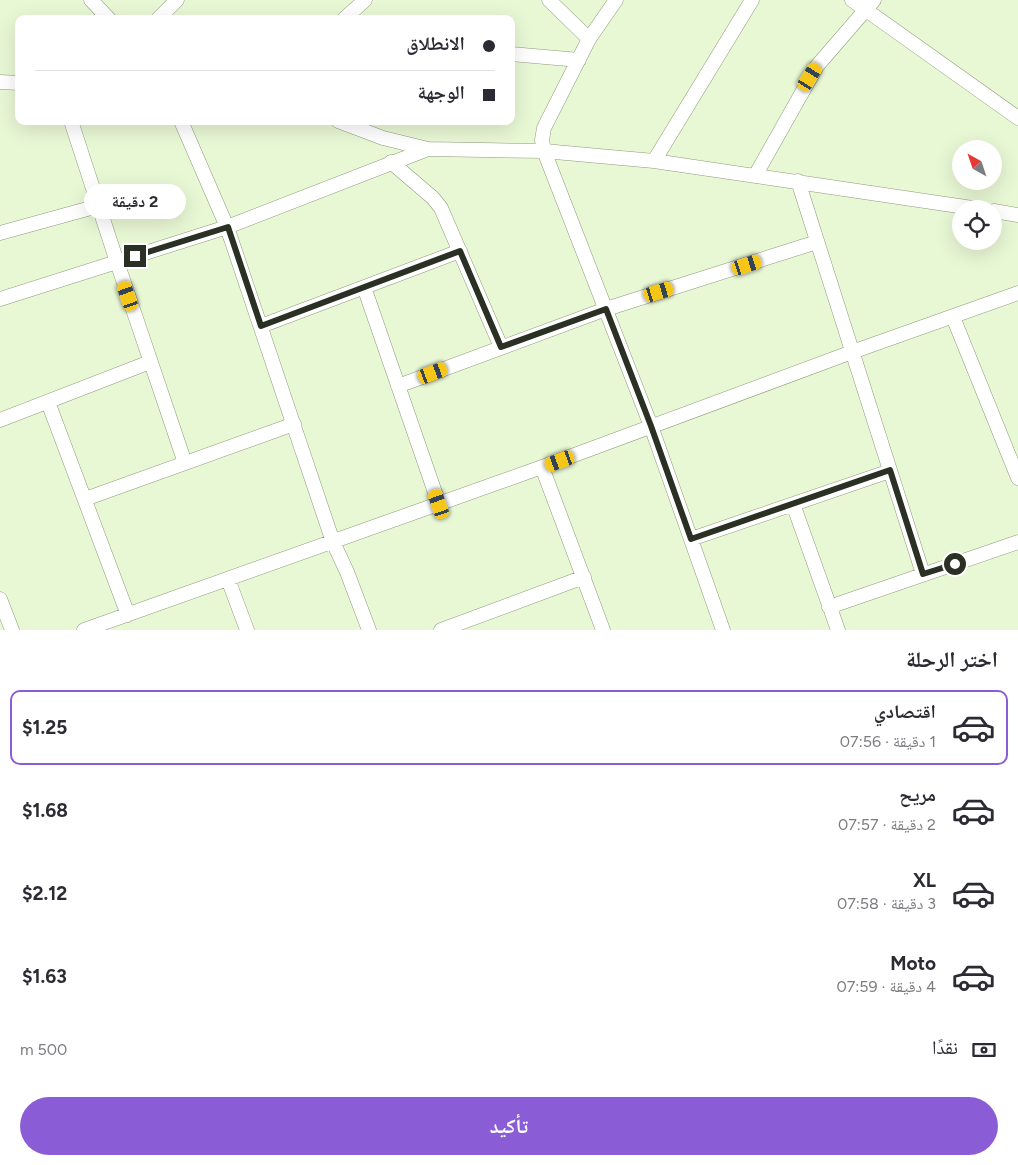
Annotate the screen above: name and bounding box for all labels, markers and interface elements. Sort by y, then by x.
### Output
text: الانطلاق [406,32,465,55]
car [795,60,824,94]
text: الوجهة [417,81,465,104]
north arrow [952,140,1002,190]
map controls [952,140,1002,250]
callout: 2 دقيقة [84,184,186,218]
text: 2 دقيقة [112,192,158,211]
button: locate [952,200,1002,250]
route end [124,245,146,267]
car [730,253,763,277]
car [116,279,139,313]
car [642,280,675,304]
car [416,361,449,385]
car [543,449,576,473]
car [427,487,450,521]
route start [944,553,966,575]
text: اختر الرحلة [906,646,998,673]
text: اقتصادي [874,700,936,723]
icon: car [951,705,996,750]
text: $1.25 [22,716,67,739]
text: 1 دقيقة · 07:56 [840,732,936,751]
text: مريح [899,783,936,806]
icon: car [951,788,996,833]
text: $1.68 [22,799,68,822]
text: 2 دقيقة · 07:57 [838,815,936,834]
text: XL [913,869,936,892]
icon: car [951,871,996,916]
text: $2.12 [22,882,67,905]
text: 3 دقيقة · 07:58 [837,894,936,913]
text: Moto [890,952,936,975]
icon: car [951,954,996,999]
text: $1.63 [22,965,67,988]
text: 4 دقيقة · 07:59 [836,977,936,996]
text: نقدًا [932,1036,958,1059]
icon: cash [970,1036,998,1064]
text: 500 m [20,1040,67,1059]
button: تأكيد [20,1097,998,1155]

